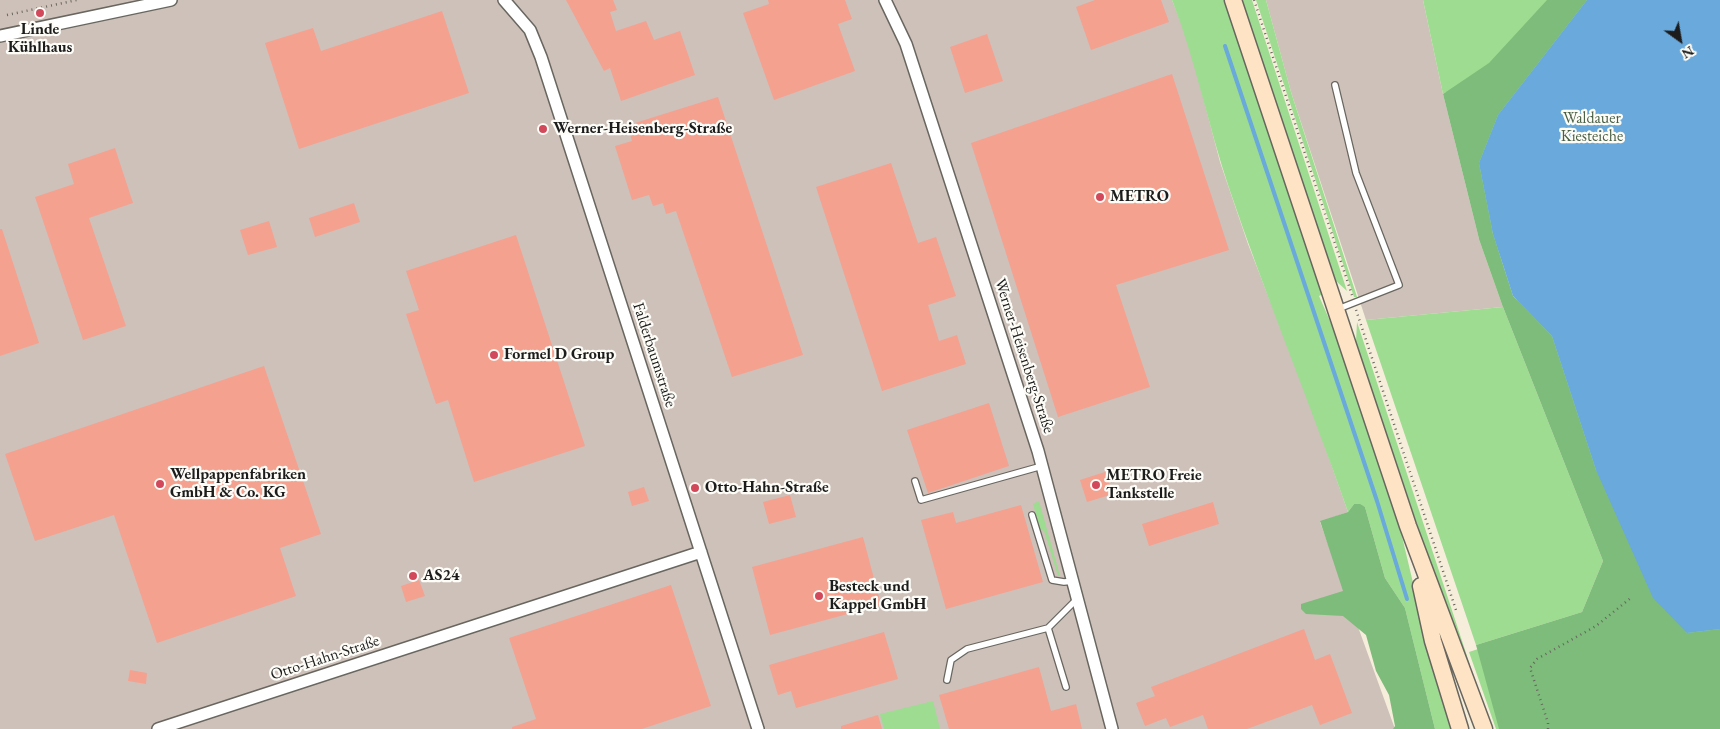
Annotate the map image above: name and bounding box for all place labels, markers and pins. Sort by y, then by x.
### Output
marker: Linde Kühlhaus [34,7,46,19]
place label: Linde Kühlhaus [8,20,72,58]
place label: Werner-Heisenberg-Straße [553,119,732,139]
marker: Werner-Heisenberg-Straße [537,123,549,135]
place label: METRO [1110,187,1169,207]
marker: METRO [1094,191,1106,203]
place label: Formel D Group [504,345,614,365]
marker: Formel D Group [488,349,500,361]
place label: Wellpappenfabriken GmbH & Co. KG [170,465,306,503]
place label: METRO Freie Tankstelle [1106,466,1202,504]
marker: Wellpappenfabriken GmbH & Co. KG [154,478,166,490]
place label: Otto-Hahn-Straße [705,478,829,498]
marker: METRO Freie Tankstelle [1090,479,1102,491]
marker: Otto-Hahn-Straße [689,482,701,494]
place label: AS24 [423,566,459,586]
marker: AS24 [407,570,419,582]
place label: Besteck und Kappel GmbH [829,577,926,615]
marker: Besteck und Kappel GmbH [813,590,825,602]

